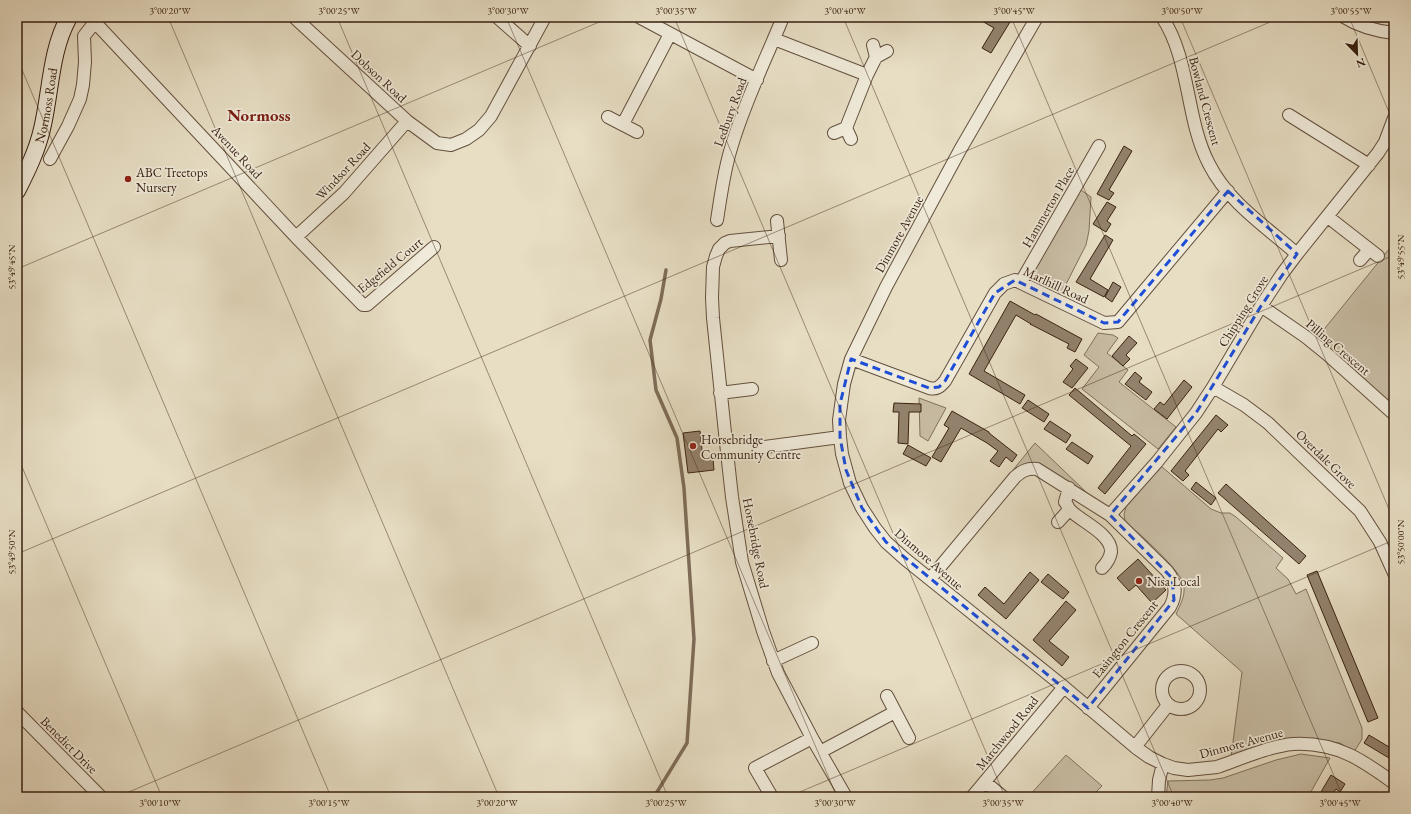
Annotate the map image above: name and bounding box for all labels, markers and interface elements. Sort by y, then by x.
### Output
text: 3°00'20"W [149,4,192,17]
text: 3°00'25"W [318,4,361,17]
text: 3°00'30"W [487,4,530,17]
text: 3°00'35"W [655,4,698,17]
text: 3°00'40"W [824,4,867,17]
text: 3°00'45"W [993,4,1036,17]
text: 3°00'50"W [1161,4,1204,17]
text: 3°00'55"W [1330,4,1373,17]
north arrow [1337,34,1377,74]
street label: Dobson Road [348,46,411,106]
street label: Bowland Crescent [1185,55,1225,147]
text: N [1354,55,1368,71]
street label: Normoss Road [30,66,61,145]
street label: Ledbury Road [710,75,751,149]
district label: Normoss [227,104,291,126]
street label: Avenue Road [207,121,266,183]
street label: Windsor Road [312,138,374,204]
street label: Hammerton Place [1018,163,1078,251]
place label: ABC Treetops Nursery [135,164,208,196]
marker: ABC Treetops Nursery [123,174,133,184]
street label: Dinmore Avenue [871,192,927,276]
street label: Edgefield Court [354,233,426,297]
text: 53°49'55"N [1394,234,1407,279]
text: 53°49'45"N [5,244,18,289]
street label: Marlhill Road [1021,262,1092,308]
street label: Chipping Grove [1214,272,1272,350]
street label: Pilling Crescent [1302,315,1374,379]
street label: Overdale Grove [1292,426,1360,492]
place label: Horsebridge Community Centre [701,431,801,463]
marker: Horsebridge Community Centre [688,441,698,451]
street label: Horsebridge Road [739,496,773,590]
text: 53°50'00"N [1394,519,1407,564]
street label: Dinmore Avenue [891,524,967,594]
text: 53°49'50"N [5,529,18,574]
place label: Nisa Local [1147,573,1200,590]
marker: Nisa Local [1134,576,1144,586]
street label: Easington Crescent [1088,596,1162,682]
street label: Marchwood Road [972,692,1042,774]
street label: Benedict Drive [37,713,101,777]
street label: Dinmore Avenue [1197,724,1285,762]
text: 3°00'10"W [139,796,182,809]
text: 3°00'15"W [308,796,351,809]
text: 3°00'20"W [476,796,519,809]
text: 3°00'25"W [645,796,688,809]
text: 3°00'30"W [814,796,857,809]
text: 3°00'35"W [982,796,1025,809]
text: 3°00'40"W [1151,796,1194,809]
text: 3°00'45"W [1319,796,1362,809]

